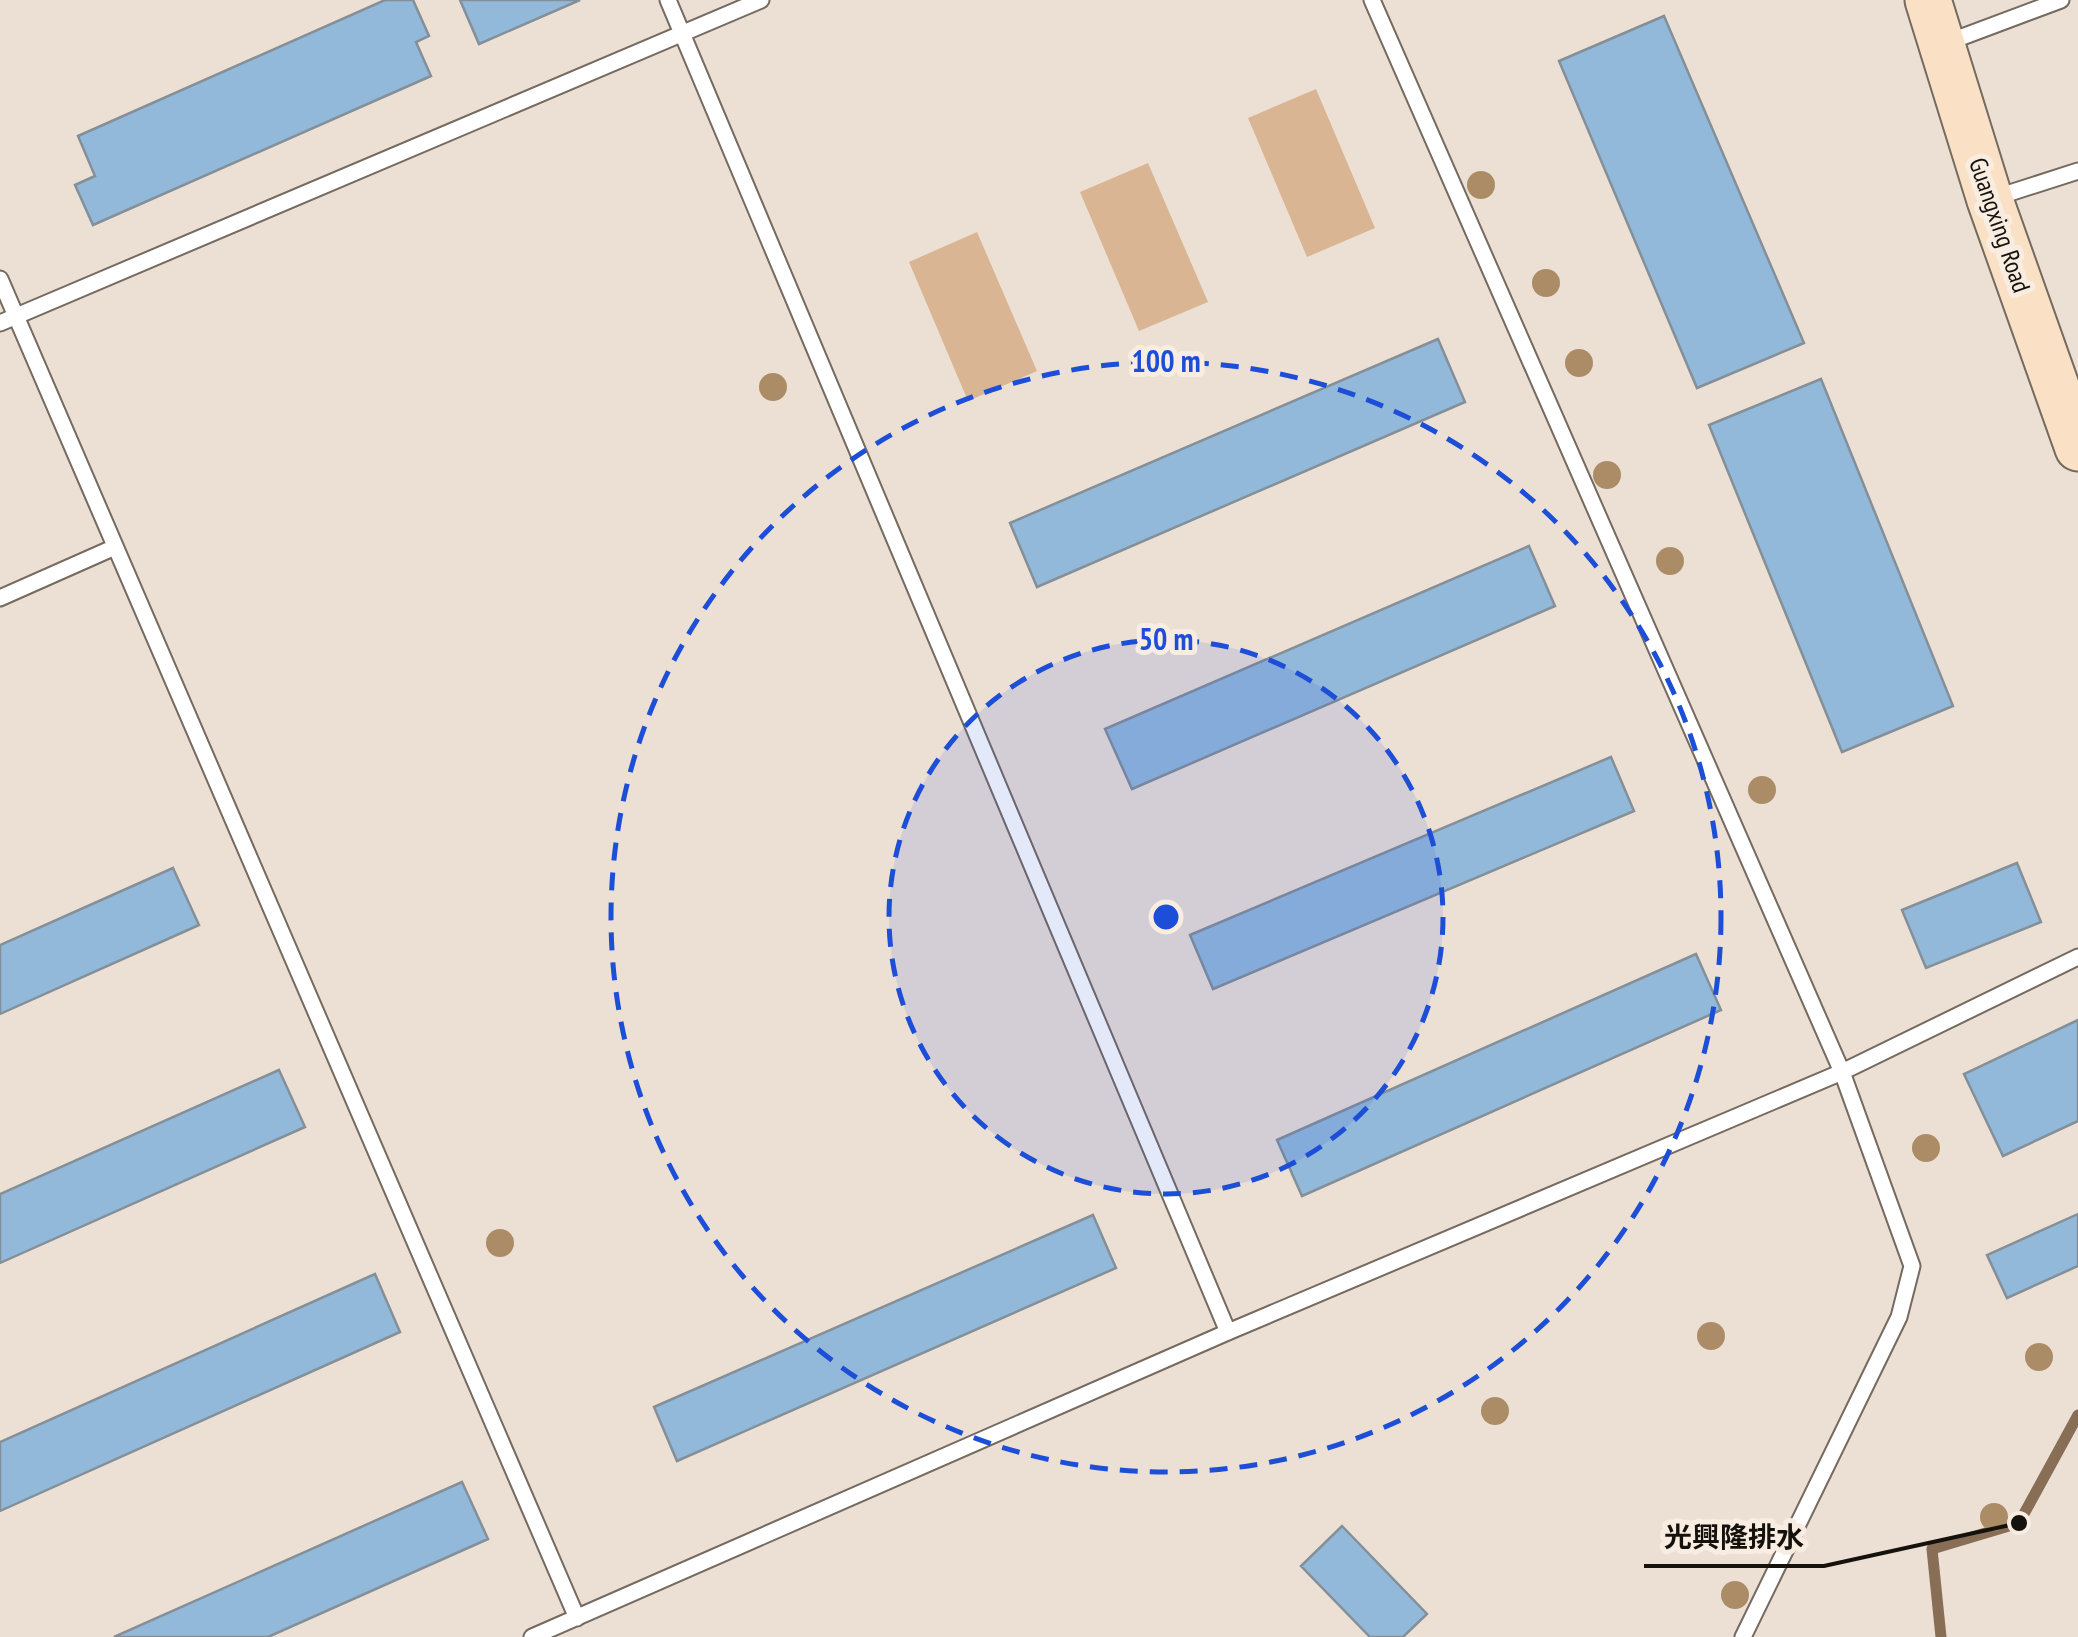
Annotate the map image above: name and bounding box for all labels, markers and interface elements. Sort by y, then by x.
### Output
street label: Guangxing Road [1962,153,2038,297]
text: 100 m [1131,341,1201,380]
text: 50 m [1139,619,1193,658]
centre of rings [1148,899,1184,935]
callout: 光興隆排水 [1644,1508,1824,1566]
text: 光興隆排水 [1664,1518,1804,1555]

